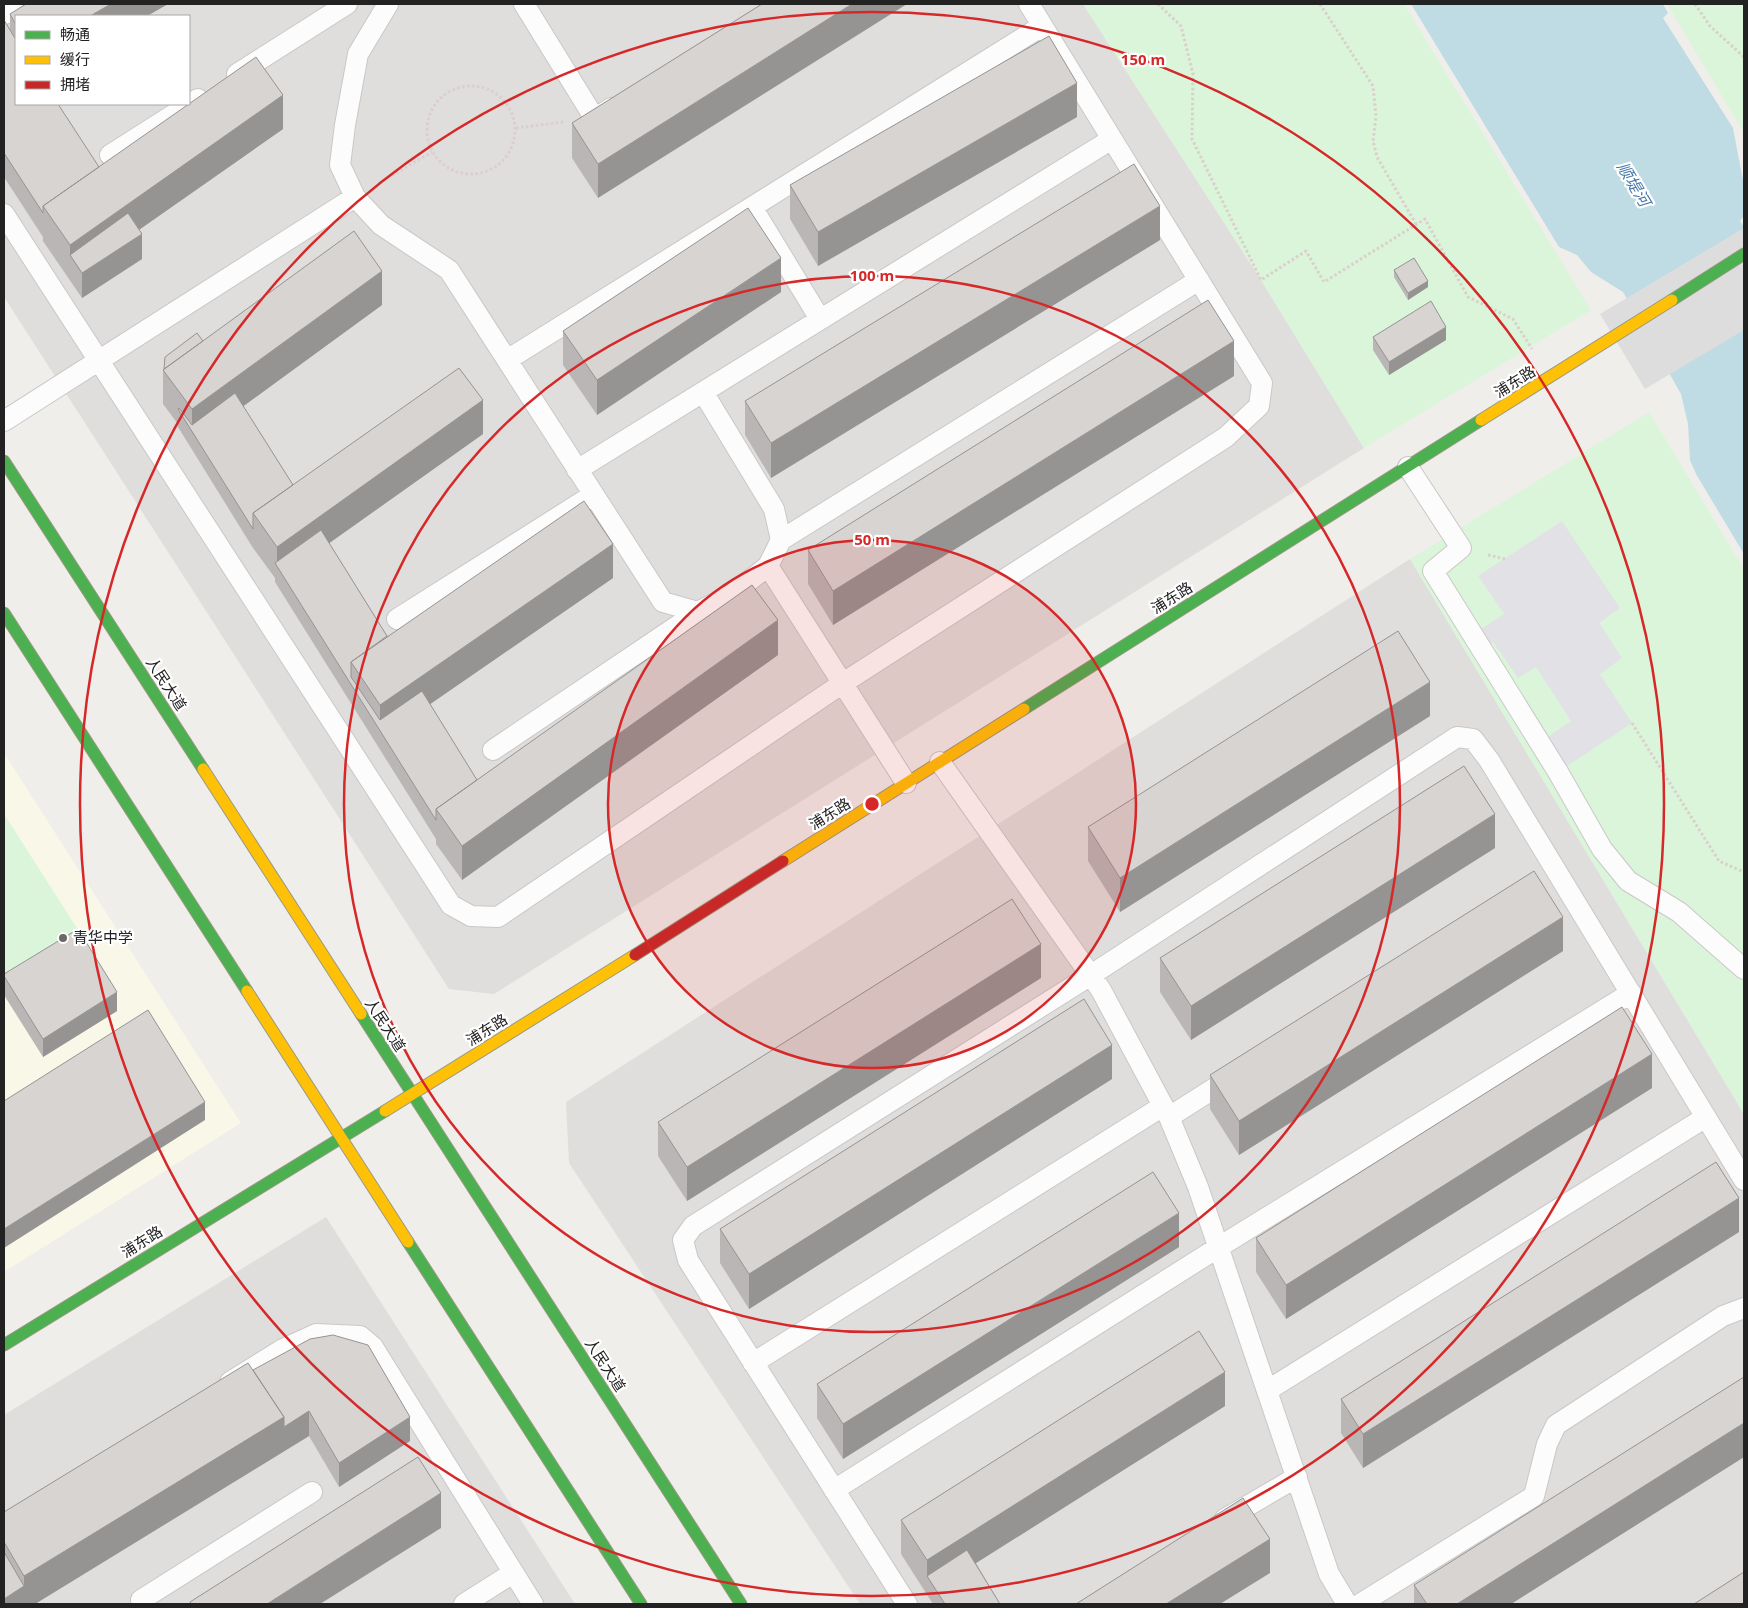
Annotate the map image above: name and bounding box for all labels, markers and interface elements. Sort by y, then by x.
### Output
legend [15,15,190,105]
text: 畅通 [60,24,90,44]
text: 缓行 [60,49,90,69]
text: 150 m [1121,49,1165,69]
text: 拥堵 [60,74,90,94]
water label: 顺堤河 [1612,158,1657,213]
text: 100 m [850,265,894,285]
street label: 浦东路 [1490,361,1539,402]
text: 50 m [854,529,890,549]
street label: 浦东路 [1147,577,1196,618]
street label: 人民大道 [142,653,192,714]
street label: 浦东路 [805,793,854,834]
centre of rings [863,795,881,813]
place label: 青华中学 [73,927,133,947]
marker: 青华中学 [57,932,69,944]
street label: 人民大道 [361,994,411,1055]
street label: 浦东路 [462,1009,511,1050]
street label: 浦东路 [117,1221,166,1262]
street label: 人民大道 [581,1334,631,1395]

